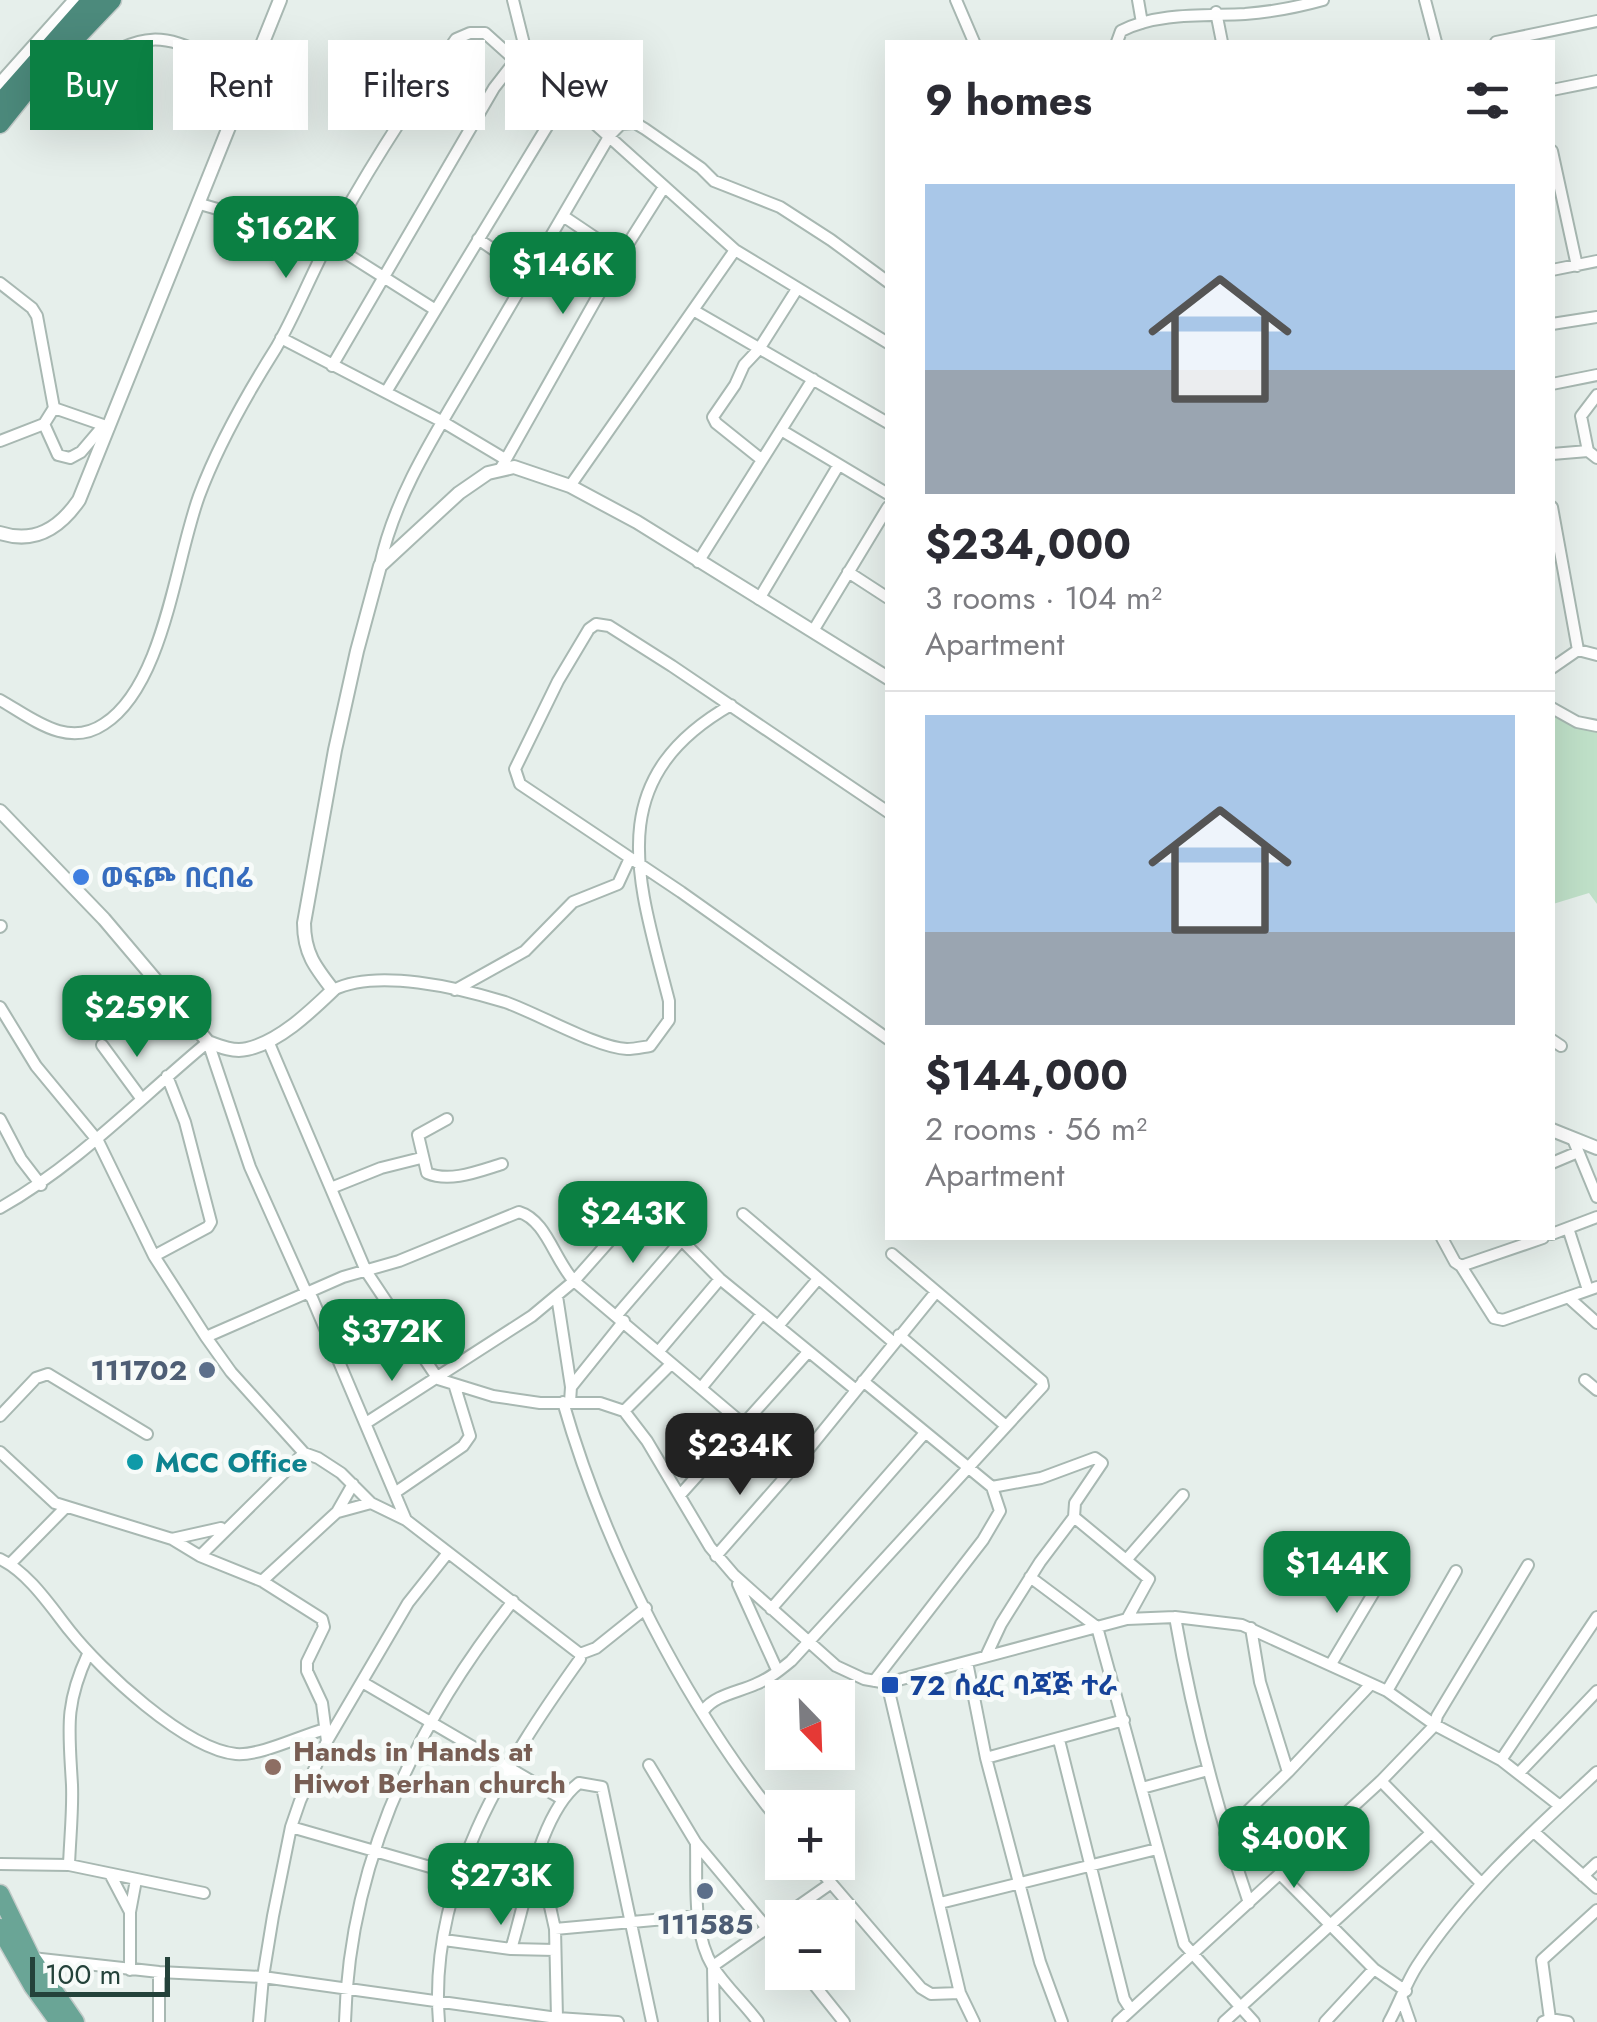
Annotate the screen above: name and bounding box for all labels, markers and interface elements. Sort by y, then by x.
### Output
chip: Buy [30,40,153,130]
chip: Rent [173,40,308,130]
chip: Filters [328,40,485,130]
chip: New [505,40,643,130]
text: 9 homes [925,70,1092,131]
icon: filters [1460,73,1515,128]
pin: $162K [216,196,356,281]
text: $162K [236,205,336,251]
pin: $146K [493,232,633,317]
text: $146K [512,241,614,287]
icon: home [1130,249,1310,429]
text: $234,000 [925,514,1131,575]
text: 3 rooms · 104 m² [925,575,1162,621]
text: Apartment [925,621,1064,667]
icon: home [1130,780,1310,960]
place label: ወፍጮ በርበሬ [101,857,253,898]
marker: ወፍጮ በርበሬ [70,866,92,888]
pin: $259K [67,975,207,1060]
text: $259K [84,984,190,1030]
text: $144,000 [925,1045,1128,1106]
text: 2 rooms · 56 m² [925,1106,1147,1152]
text: Apartment [925,1152,1064,1198]
pin: $243K [563,1181,703,1266]
text: $243K [580,1190,686,1236]
pin: $372K [322,1299,462,1384]
text: $372K [341,1308,443,1354]
place label: 111702 [90,1350,187,1391]
marker: 111702 [196,1359,218,1381]
pin: $234K [670,1413,810,1498]
text: $234K [687,1422,793,1468]
place label: MCC Office [155,1442,307,1483]
marker: MCC Office [124,1451,146,1473]
pin: $144K [1267,1531,1407,1616]
text: $144K [1285,1540,1389,1586]
place label: 72 ሰፈር ባጃጅ ተራ [910,1665,1117,1706]
marker: 72 ሰፈር ባጃጅ ተራ [879,1674,901,1696]
north arrow [765,1680,855,1770]
map controls [765,1680,855,1990]
place label: Hands in Hands at Hiwot Berhan church [293,1731,566,1804]
marker: Hands in Hands at Hiwot Berhan church [262,1756,284,1778]
button: + [765,1790,855,1880]
pin: $400K [1224,1806,1364,1891]
text: $400K [1241,1815,1347,1861]
pin: $273K [431,1843,571,1928]
text: $273K [450,1852,552,1898]
marker: 111585 [694,1880,716,1902]
button: − [765,1900,855,1990]
place label: 111585 [657,1904,753,1945]
scale bar [30,1952,170,1996]
text: 100 m [45,1954,121,1995]

